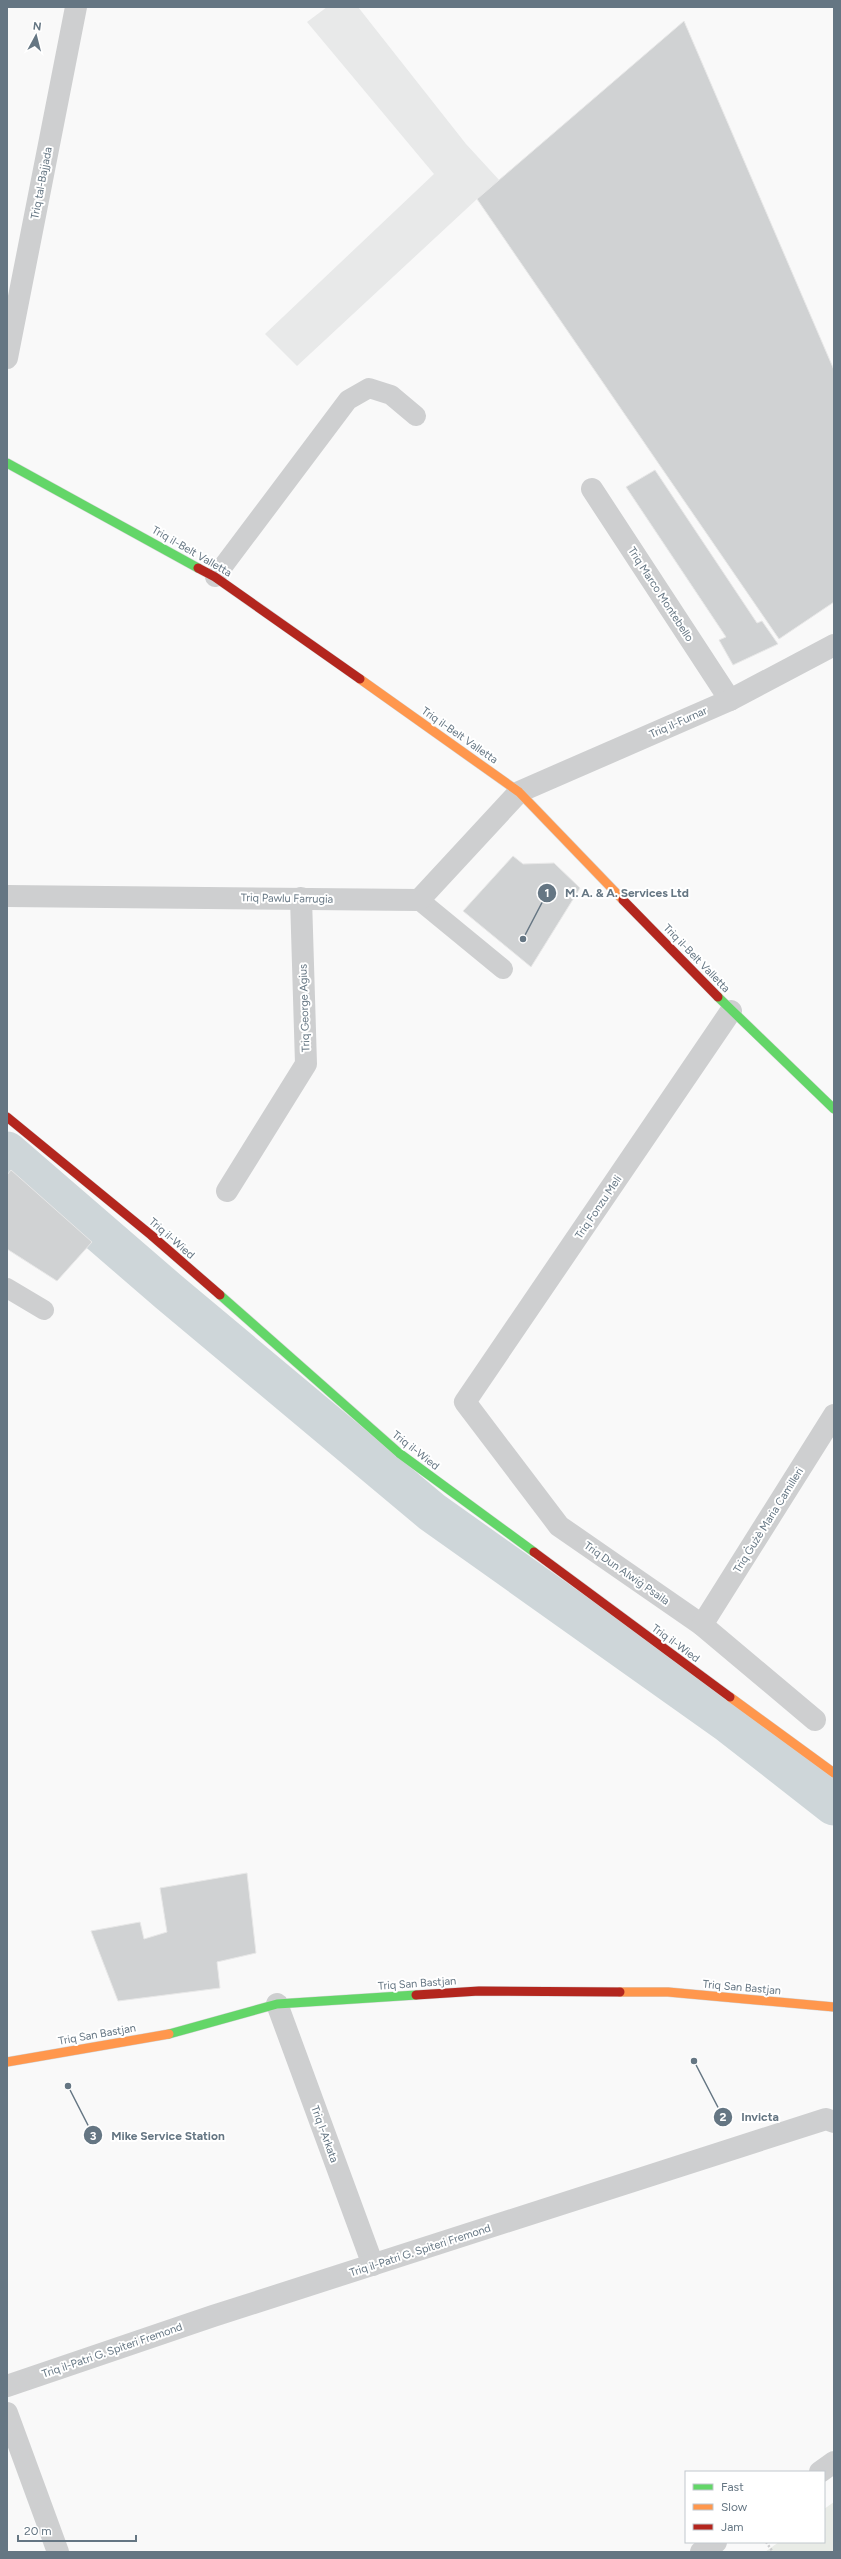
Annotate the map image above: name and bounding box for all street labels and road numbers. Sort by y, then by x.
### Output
street label: Triq tal-Bajjada [28,146,55,220]
street label: Triq il-Belt Valletta [150,523,234,580]
street label: Triq Marco Montebello [625,545,696,644]
street label: Triq il-Belt Valletta [419,704,500,767]
street label: Triq il-Furnar [647,704,709,741]
street label: Triq Pawlu Farrugia [241,891,333,906]
street label: Triq il-Belt Valletta [661,921,733,995]
street label: Triq George Agius [296,964,313,1052]
street label: Triq Fonzu Meli [572,1173,624,1242]
street label: Triq il-Wied [146,1215,197,1262]
street label: Triq il-Wied [390,1428,442,1473]
street label: Triq Ġużè Maria Camilleri [730,1465,806,1575]
street label: Triq Dun Alwiġ Psaila [581,1539,672,1608]
street label: Triq il-Wied [649,1622,702,1665]
street label: Triq San Bastjan [377,1974,457,1993]
street label: Triq San Bastjan [702,1978,782,1997]
street label: Triq San Bastjan [57,2021,137,2048]
street label: Triq l-Arkata [308,2104,341,2164]
street label: Triq il-Patri G. Spiteri Fremond [348,2221,492,2279]
street label: Triq il-Patri G. Spiteri Fremond [40,2320,184,2381]

